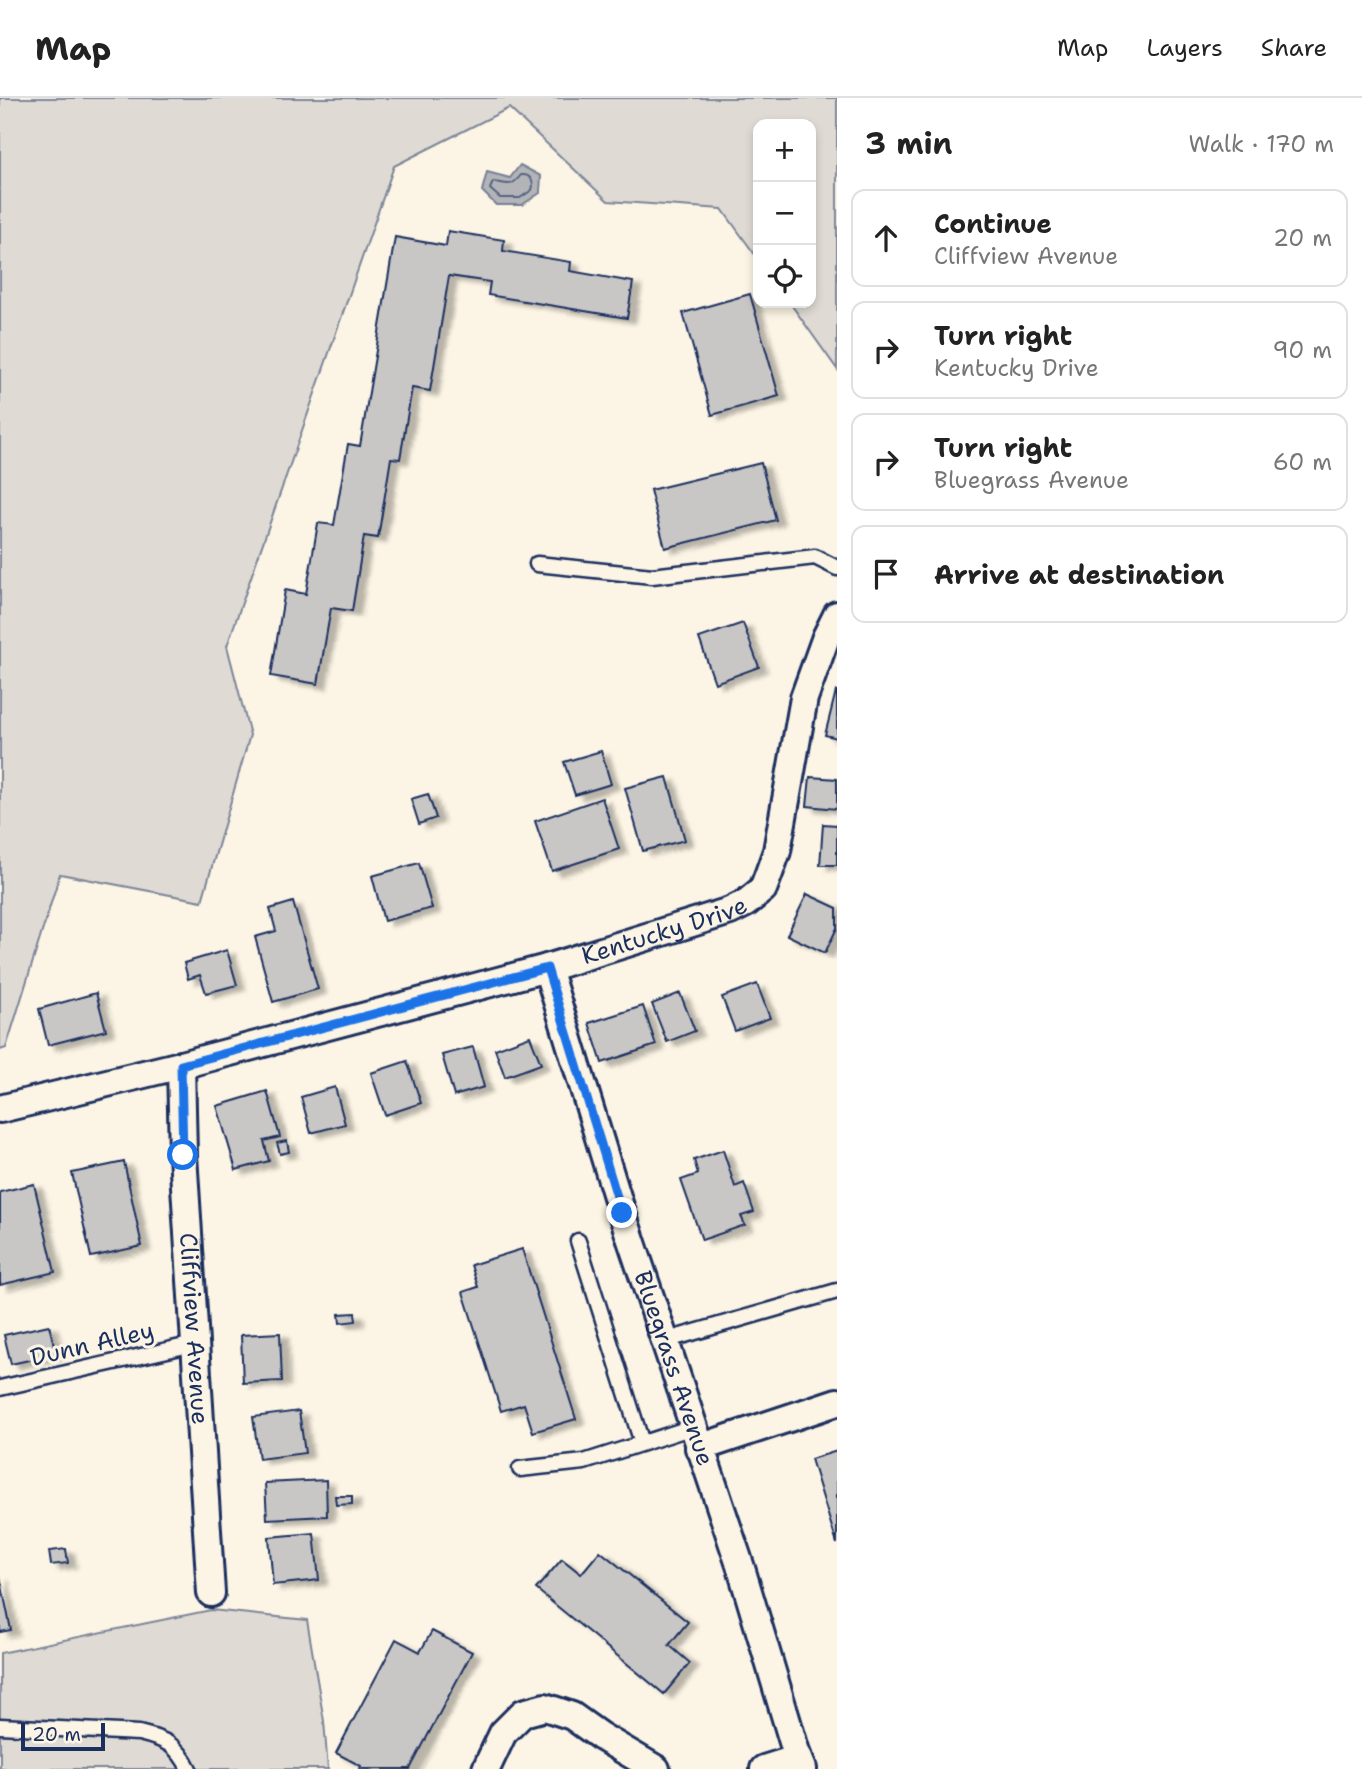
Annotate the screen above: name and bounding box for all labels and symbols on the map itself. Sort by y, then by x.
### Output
street label: Kentucky Drive [578,889,753,972]
route start [167,1139,198,1170]
route end [606,1197,637,1228]
street label: Cliffview Avenue [172,1232,216,1426]
street label: Bluegrass Avenue [627,1267,722,1470]
street label: Dunn Alley [27,1314,157,1374]
scale bar [21,1720,105,1752]

